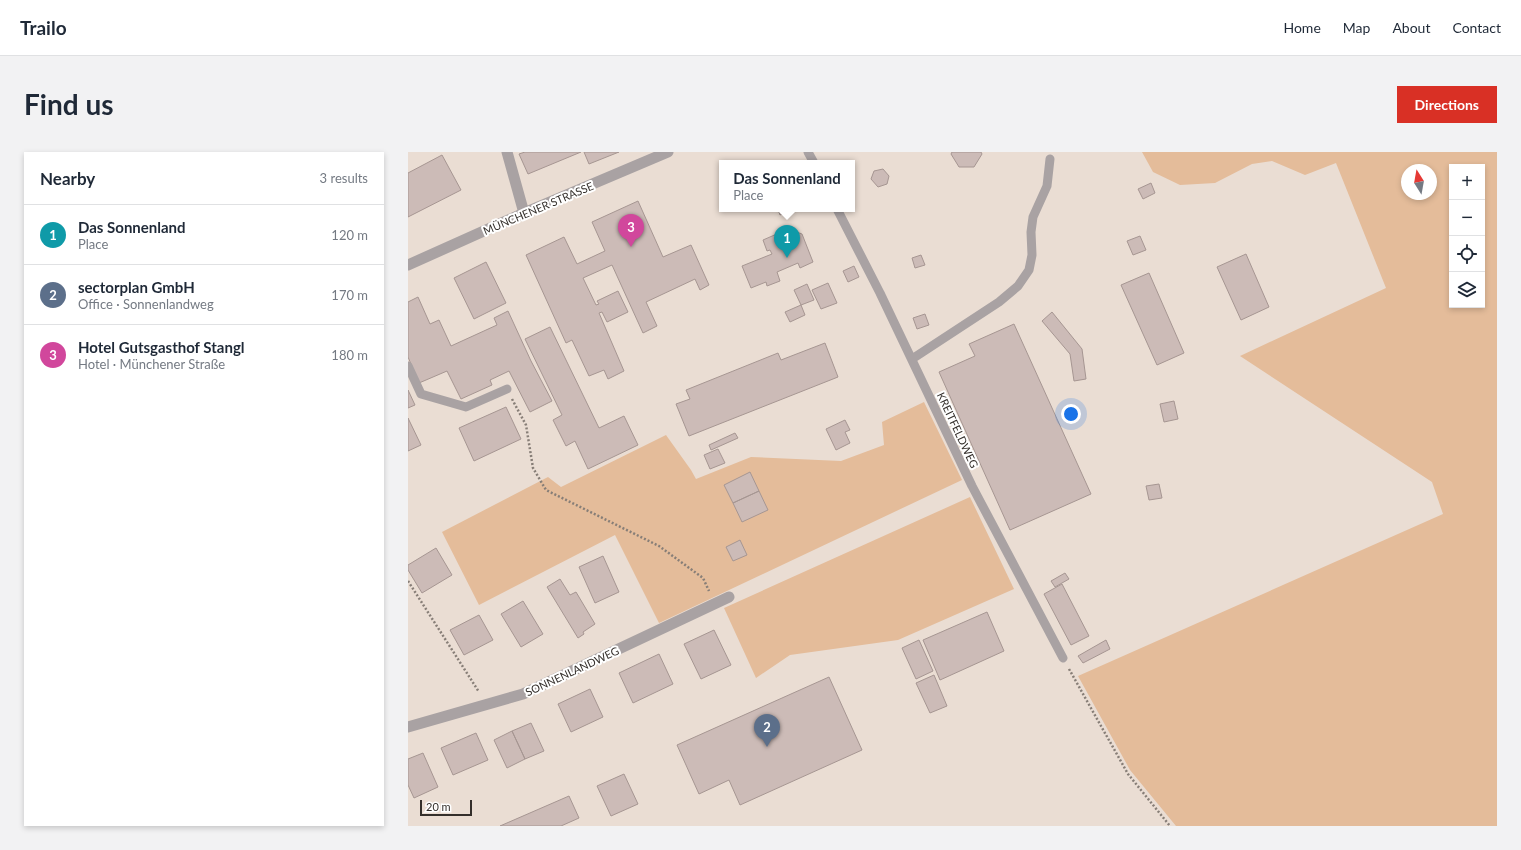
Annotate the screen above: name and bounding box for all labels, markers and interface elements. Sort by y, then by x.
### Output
text: Trailo [20,16,67,39]
text: Home [1283,19,1321,36]
text: Map [1343,19,1370,36]
text: About [1392,19,1430,36]
text: Contact [1452,19,1501,36]
button: Directions [1397,86,1497,123]
text: Find us [24,87,114,121]
popup [719,160,855,212]
north arrow [1401,164,1437,200]
map controls [1449,164,1485,308]
button: + [1449,164,1485,200]
text: Nearby [40,168,95,189]
text: Das Sonnenland [733,169,841,187]
text: 3 results [320,170,368,186]
street label: MÜNCHENER STRASSE [481,179,595,237]
text: Place [733,187,763,203]
button: − [1449,200,1485,236]
pin: 3 [618,214,644,247]
text: Das Sonnenland [78,218,186,236]
pin: 1 [774,225,800,258]
text: 1 [49,227,57,243]
text: 120 m [331,227,368,243]
text: Place [78,236,108,252]
button: locate [1449,236,1485,272]
button: layers [1449,272,1485,308]
text: sectorplan GmbH [78,278,195,296]
text: 2 [49,287,57,303]
text: 170 m [331,287,368,303]
text: Office · Sonnenlandweg [78,296,214,312]
text: Hotel Gutsgasthof Stangl [78,338,245,356]
text: 3 [49,347,57,363]
text: 180 m [331,347,368,363]
text: Hotel · Münchener Straße [78,356,225,372]
street label: KREITFELDWEG [935,390,981,470]
your location [1061,404,1081,424]
street label: SONNENLANDWEG [523,644,621,698]
pin: 2 [754,714,780,747]
scale bar [420,798,472,817]
text: 20 m [426,800,451,813]

